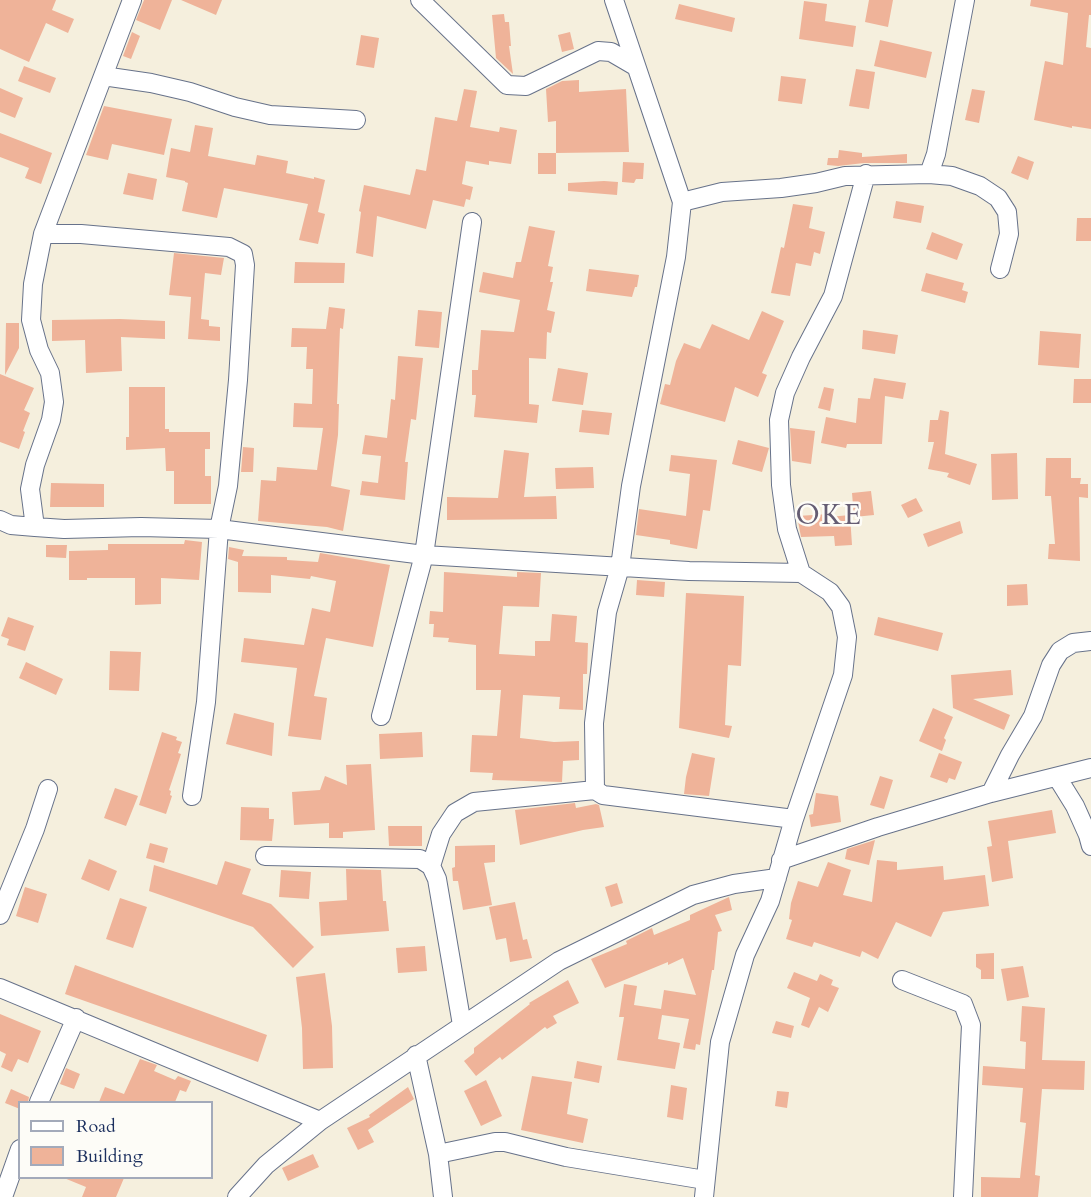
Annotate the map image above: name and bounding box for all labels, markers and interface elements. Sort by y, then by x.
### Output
district label: OKE [796,501,862,535]
legend [18,1101,213,1179]
text: Road [76,1114,116,1139]
text: Building [76,1144,143,1169]

